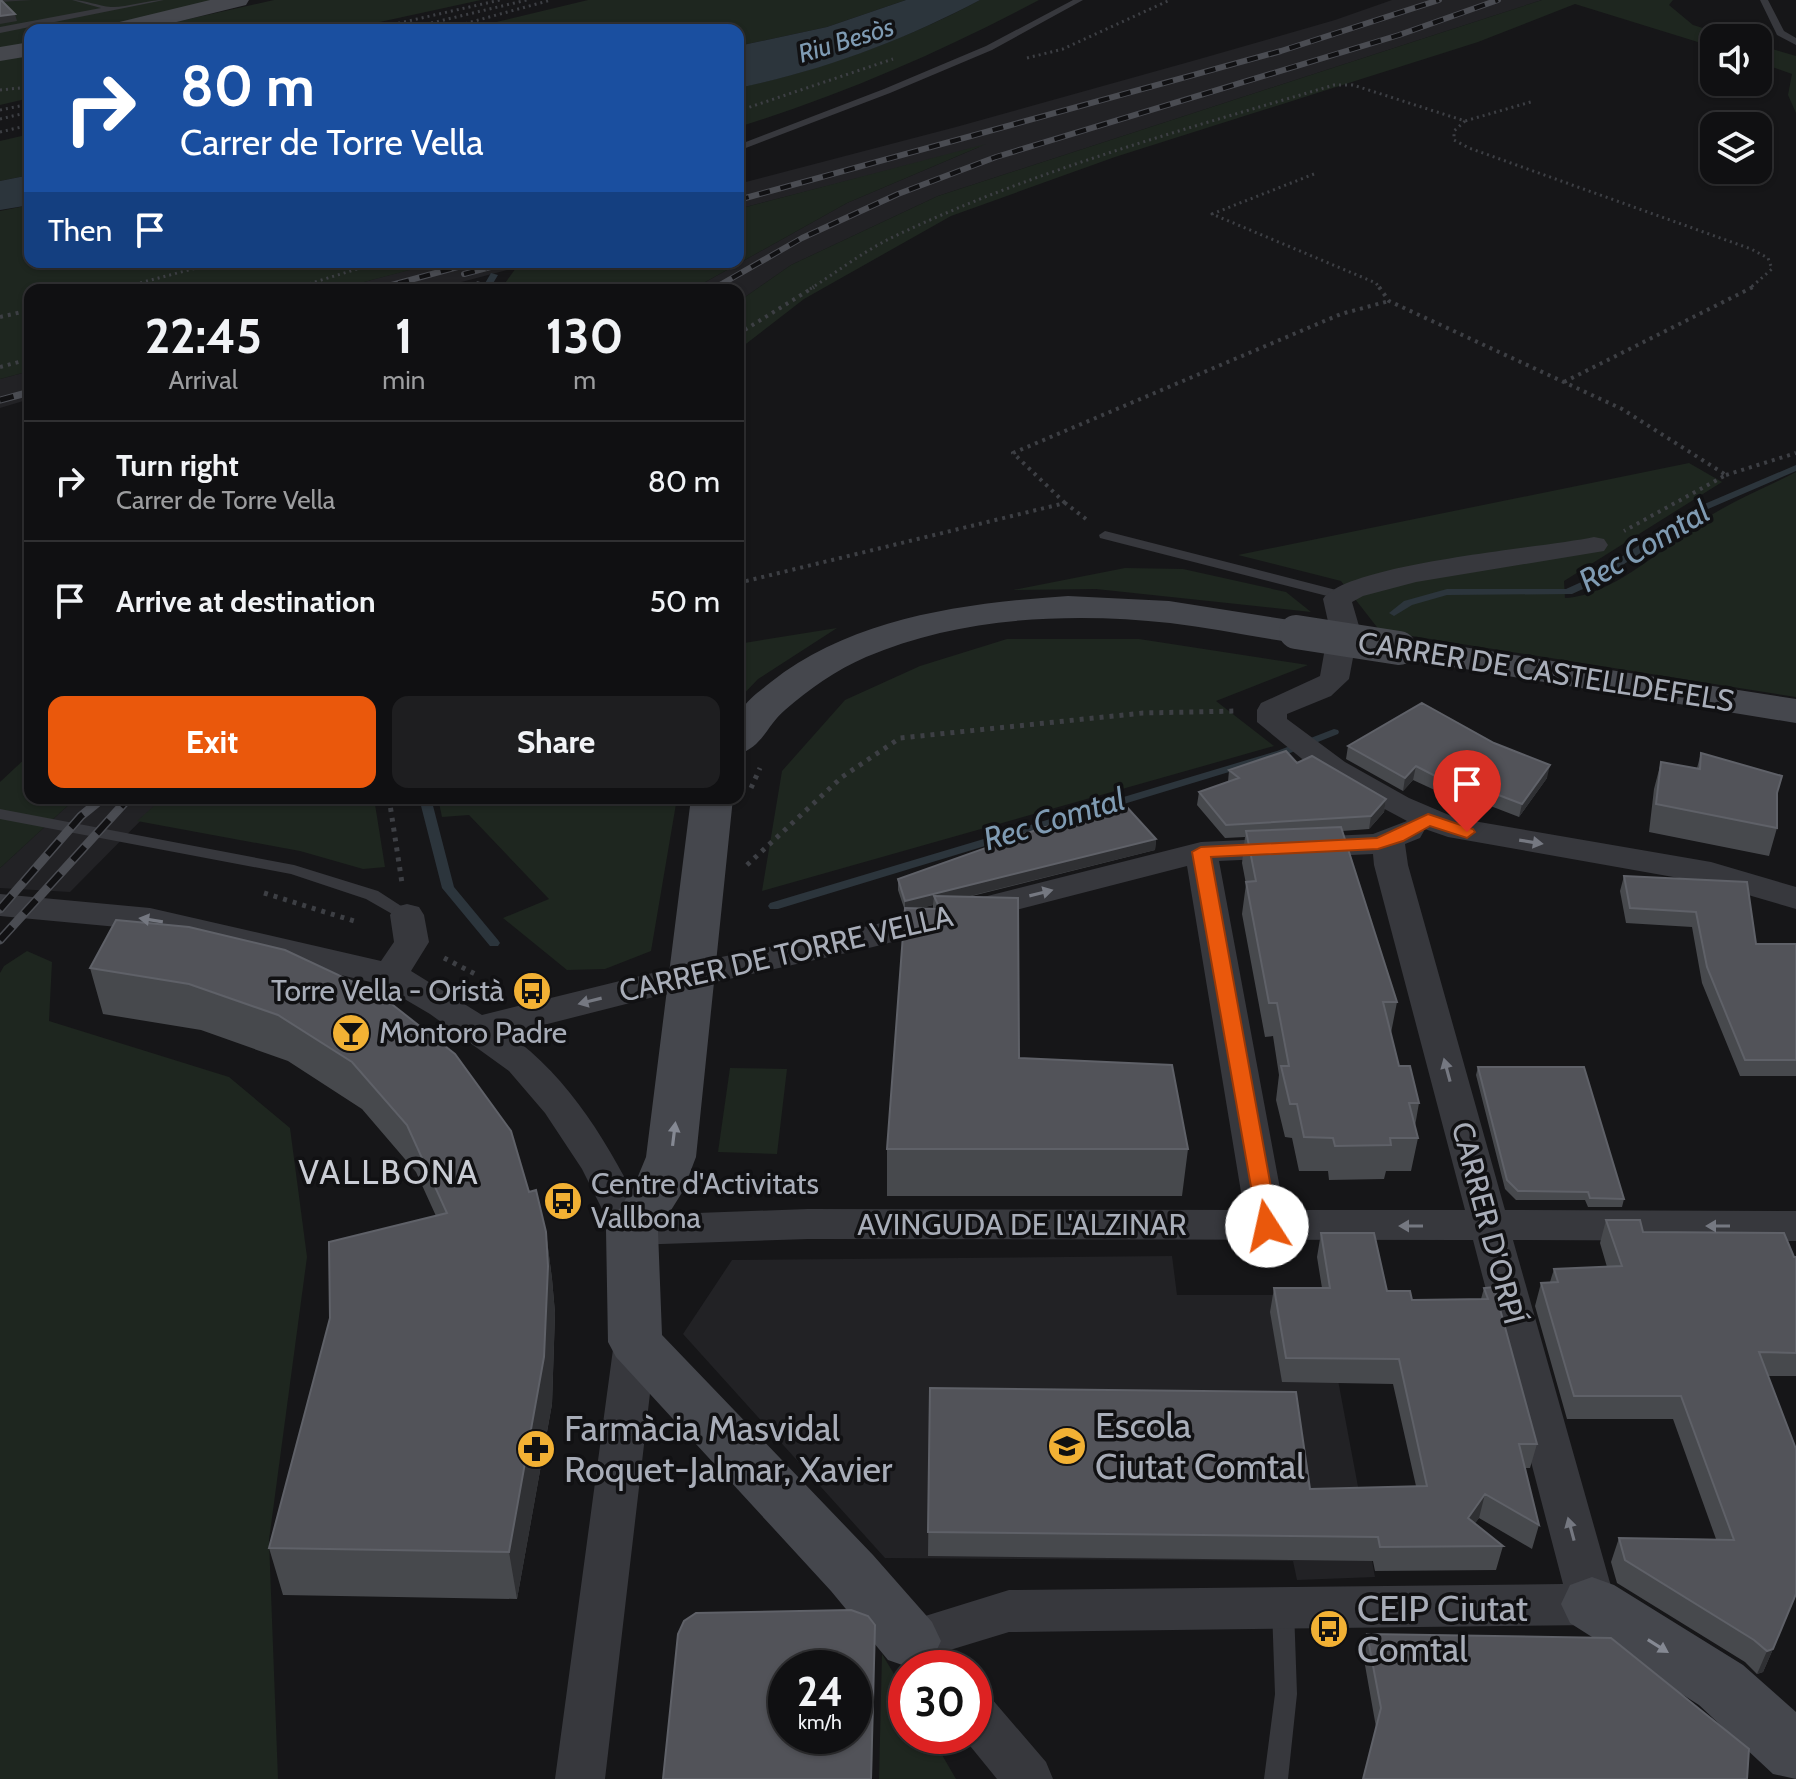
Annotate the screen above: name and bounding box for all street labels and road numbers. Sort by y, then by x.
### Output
street label: CARRER DE CASTELLDEFELS [1355,623,1737,720]
street label: CARRER DE TORRE VELLA [616,897,957,1010]
street label: CARRER D'ORPÍ [1444,1118,1533,1328]
street label: AVINGUDA DE L'ALZINAR [857,1206,1187,1243]

